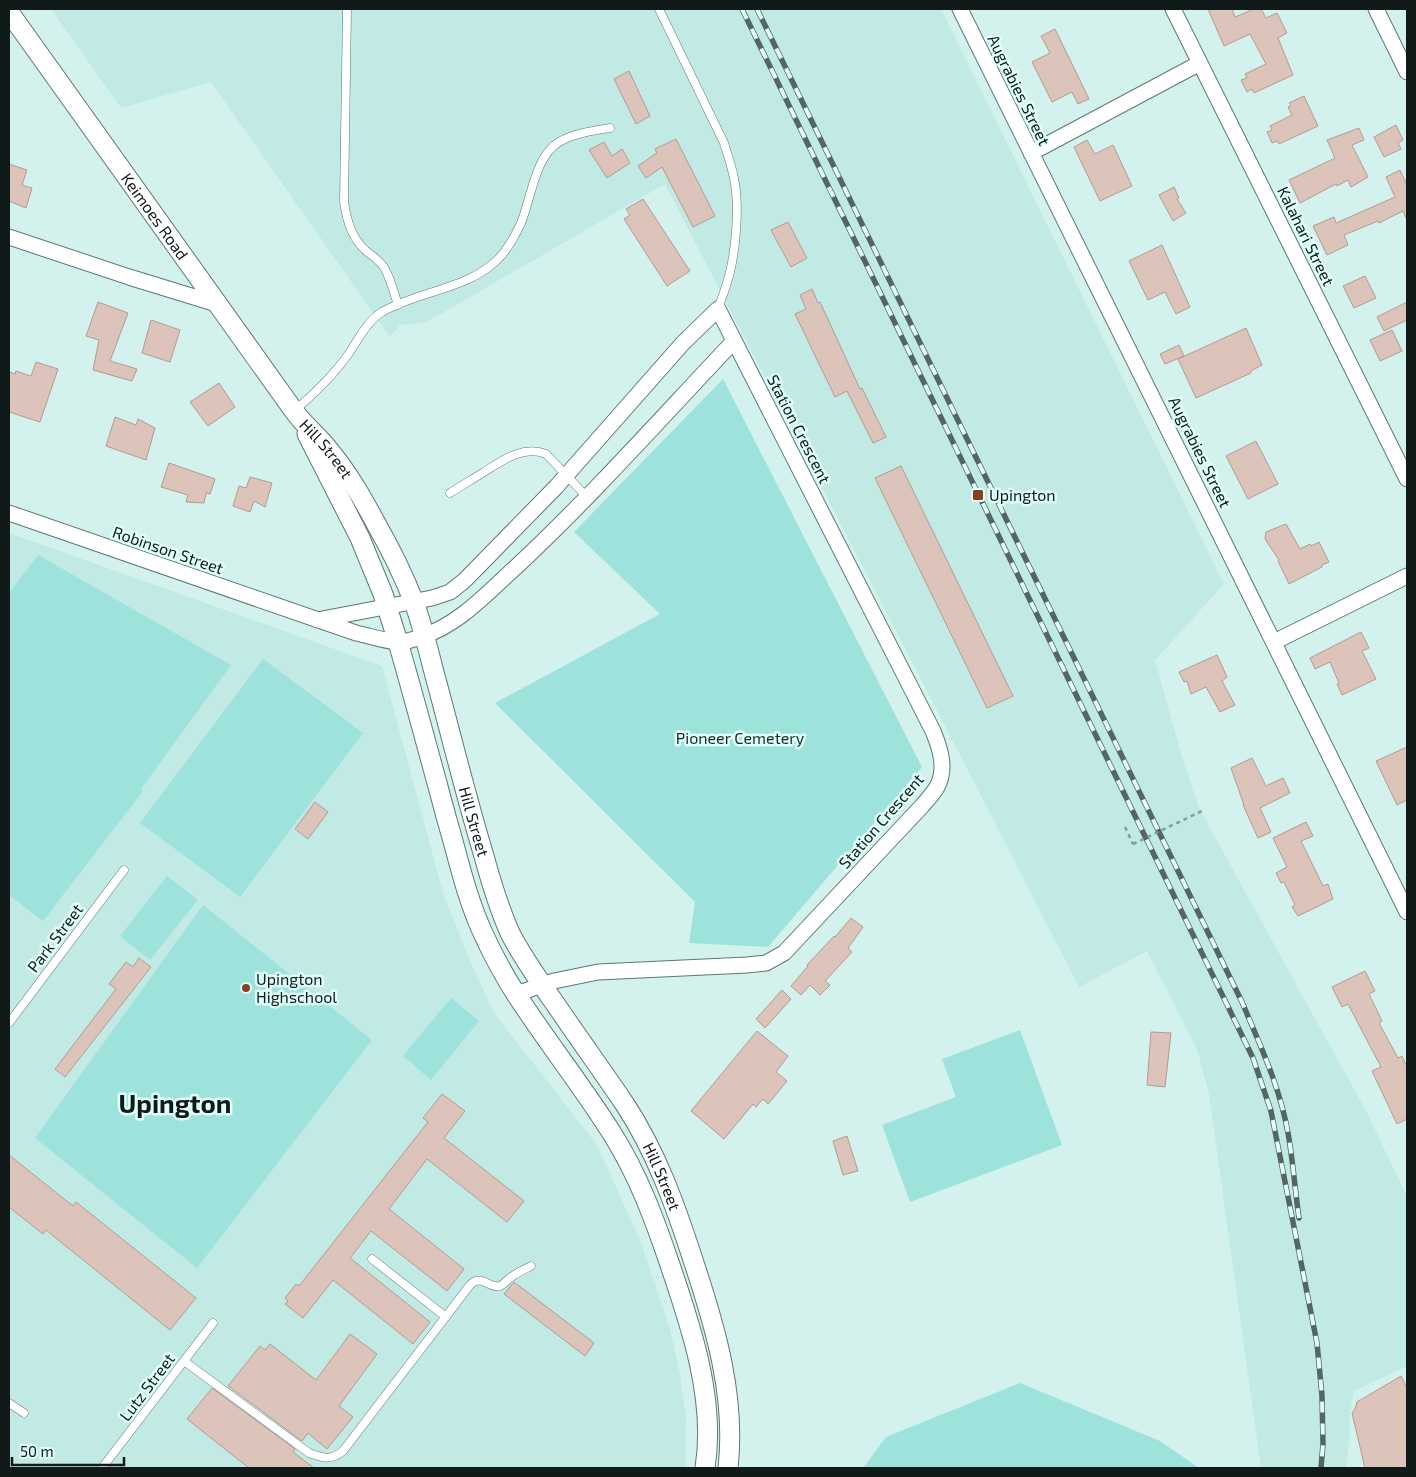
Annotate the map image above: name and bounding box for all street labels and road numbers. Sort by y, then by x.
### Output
street label: Augrabies Street [984,31,1055,148]
street label: Keimoes Road [118,169,193,263]
street label: Kalahari Street [1274,183,1339,289]
street label: Station Crescent [764,371,835,486]
street label: Augrabies Street [1165,393,1236,510]
street label: Hill Street [296,415,357,482]
street label: Robinson Street [110,522,226,577]
street label: Station Crescent [834,769,927,872]
street label: Hill Street [456,784,494,859]
street label: Park Street [23,900,86,976]
street label: Hill Street [640,1139,685,1213]
street label: Lutz Street [115,1349,178,1424]

